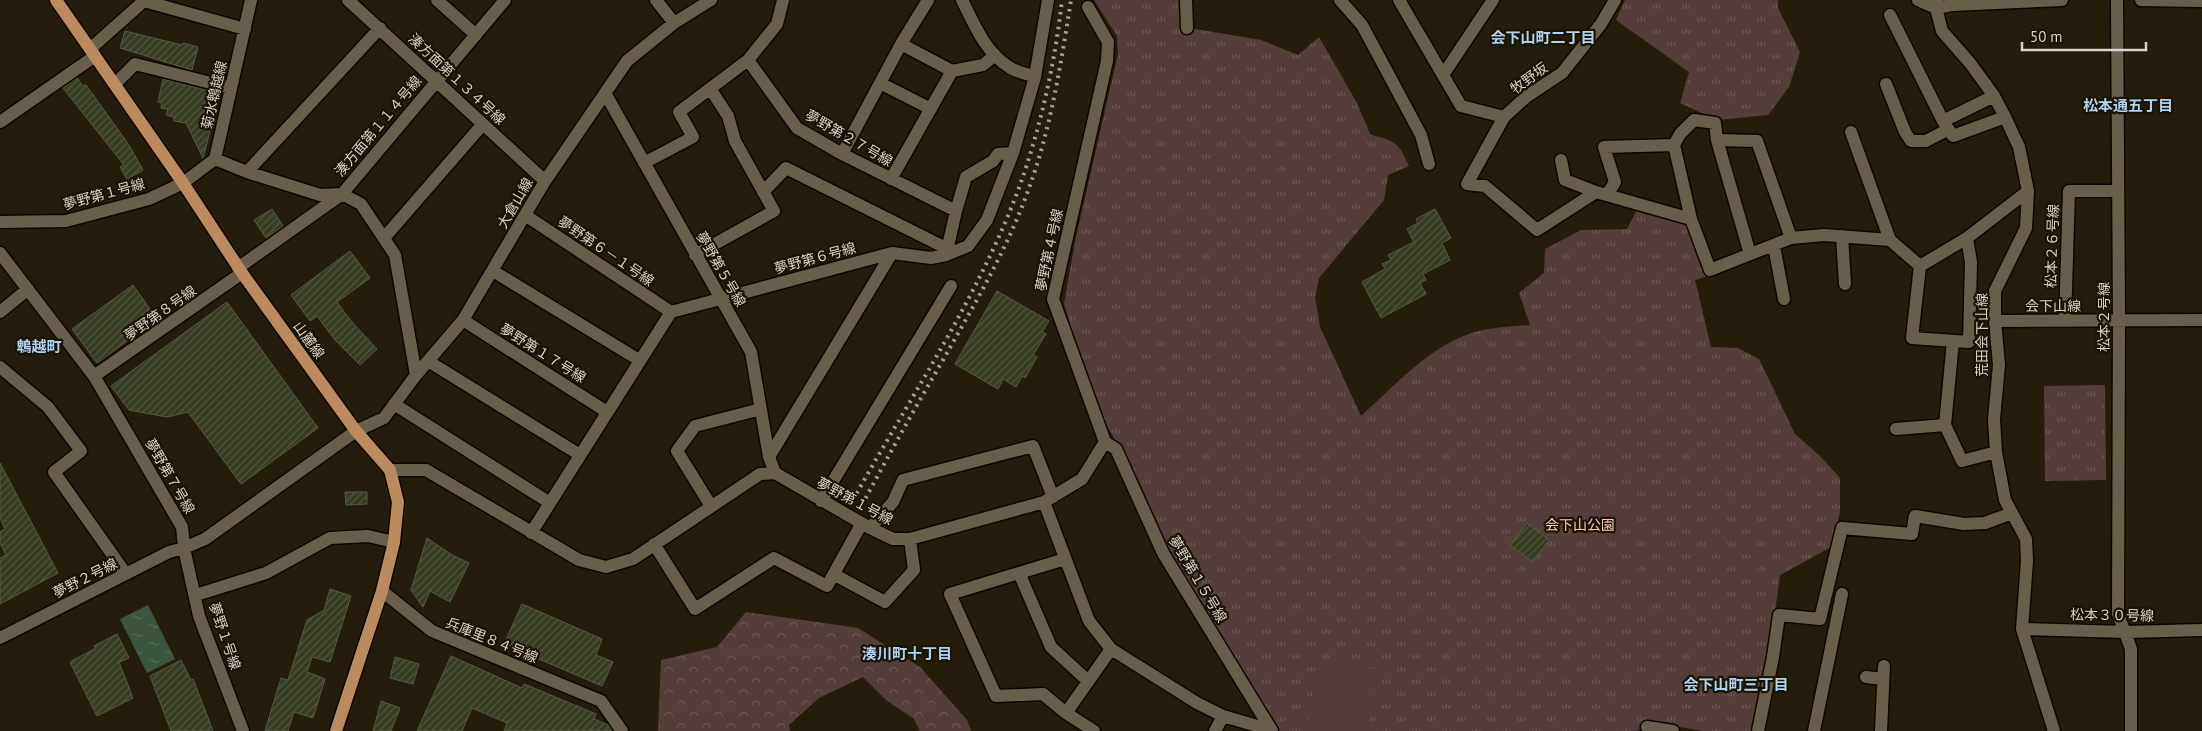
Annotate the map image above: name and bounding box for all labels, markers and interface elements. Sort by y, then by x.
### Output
scale bar [2022,20,2146,52]
text: 50 m [2030,27,2063,46]
district label: 会下山町二丁目 [1490,28,1596,47]
street label: 湊方面第１３４号線 [405,29,509,129]
street label: 牧野坂 [1507,58,1551,98]
street label: 菊水鵯越線 [197,59,231,131]
street label: 湊方面第１１４号線 [331,72,425,180]
district label: 松本通五丁目 [2083,96,2173,115]
street label: 夢野第２７号線 [802,106,896,170]
street label: 夢野第１号線 [61,174,147,214]
street label: 大倉山線 [493,174,537,232]
street label: 松本２６号線 [2042,204,2062,288]
street label: 夢野第４号線 [1031,207,1067,293]
street label: 夢野第６－１号線 [555,212,657,290]
street label: 夢野第５号線 [692,228,750,310]
street label: 夢野第６号線 [772,238,858,278]
street label: 夢野第８号線 [120,282,200,344]
street label: 松本２号線 [2095,282,2113,352]
street label: 荒田会下山線 [1973,293,1991,377]
street label: 会下山線 [2025,297,2081,315]
street label: 山麓線 [289,318,329,362]
street label: 夢野第１７号線 [497,319,589,387]
district label: 鵯越町 [16,337,62,356]
street label: 夢野第７号線 [141,435,199,517]
street label: 夢野第１号線 [814,473,896,529]
park label: 会下山公園 [1545,516,1615,534]
street label: 夢野第１５号線 [1165,532,1231,626]
street label: 夢野２号線 [50,554,120,602]
street label: 夢野１号線 [205,600,245,672]
street label: 松本３０号線 [2070,605,2154,625]
street label: 兵庫里８４号線 [443,613,541,667]
district label: 湊川町十丁目 [862,644,952,663]
district label: 会下山町三丁目 [1683,675,1789,694]

